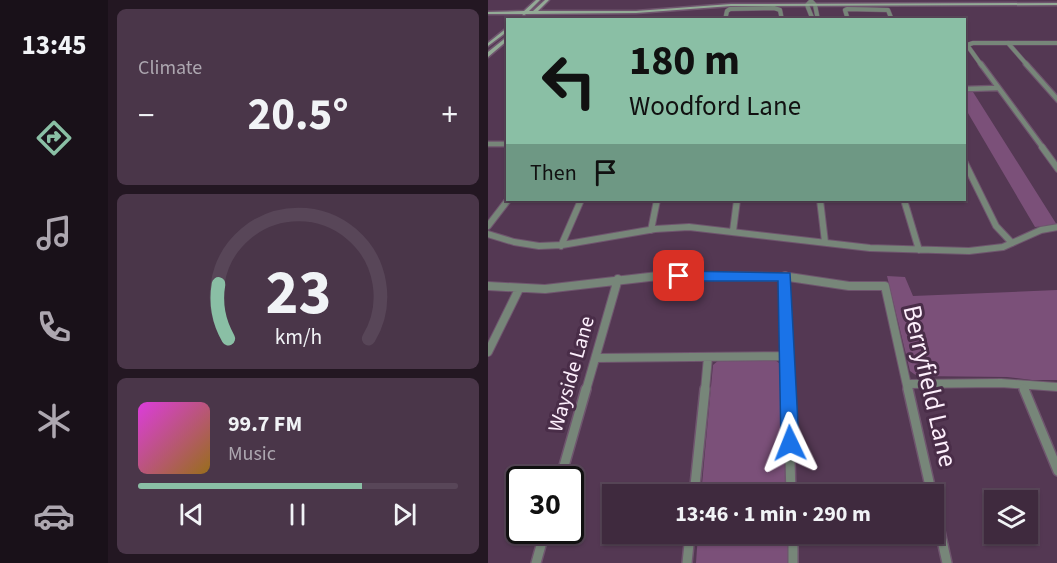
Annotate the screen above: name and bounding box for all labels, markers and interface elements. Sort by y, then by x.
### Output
text: 13:45 [21,26,87,65]
text: 180 m [629,31,740,91]
icon: left [530,42,608,120]
text: Climate [138,54,202,82]
text: 20.5° [247,83,349,147]
text: Woodford Lane [629,87,801,126]
text: − [138,92,154,139]
text: + [442,92,458,139]
icon: directions [33,117,75,159]
icon: arrive [589,156,622,189]
text: Then [530,157,577,189]
icon: music [33,212,75,254]
text: 23 [265,249,331,338]
pin [653,250,704,301]
icon: arrive [662,259,695,292]
street label: Berryfield Lane [893,301,967,471]
icon: phone [33,306,75,348]
street label: Wayside Lane [540,312,602,436]
text: km/h [274,322,322,353]
icon: climate [33,400,75,442]
text: 99.7 FM [228,408,302,440]
position arrow [758,411,822,475]
text: Music [228,440,276,468]
speed limit sign: 30 [506,466,584,544]
map controls [984,490,1038,544]
button: layers [984,490,1038,544]
icon: car [33,495,75,537]
icon: previous [175,498,208,531]
icon: pause [281,498,314,531]
icon: next [388,498,421,531]
text: 13:46 · 1 min · 290 m [675,498,871,530]

